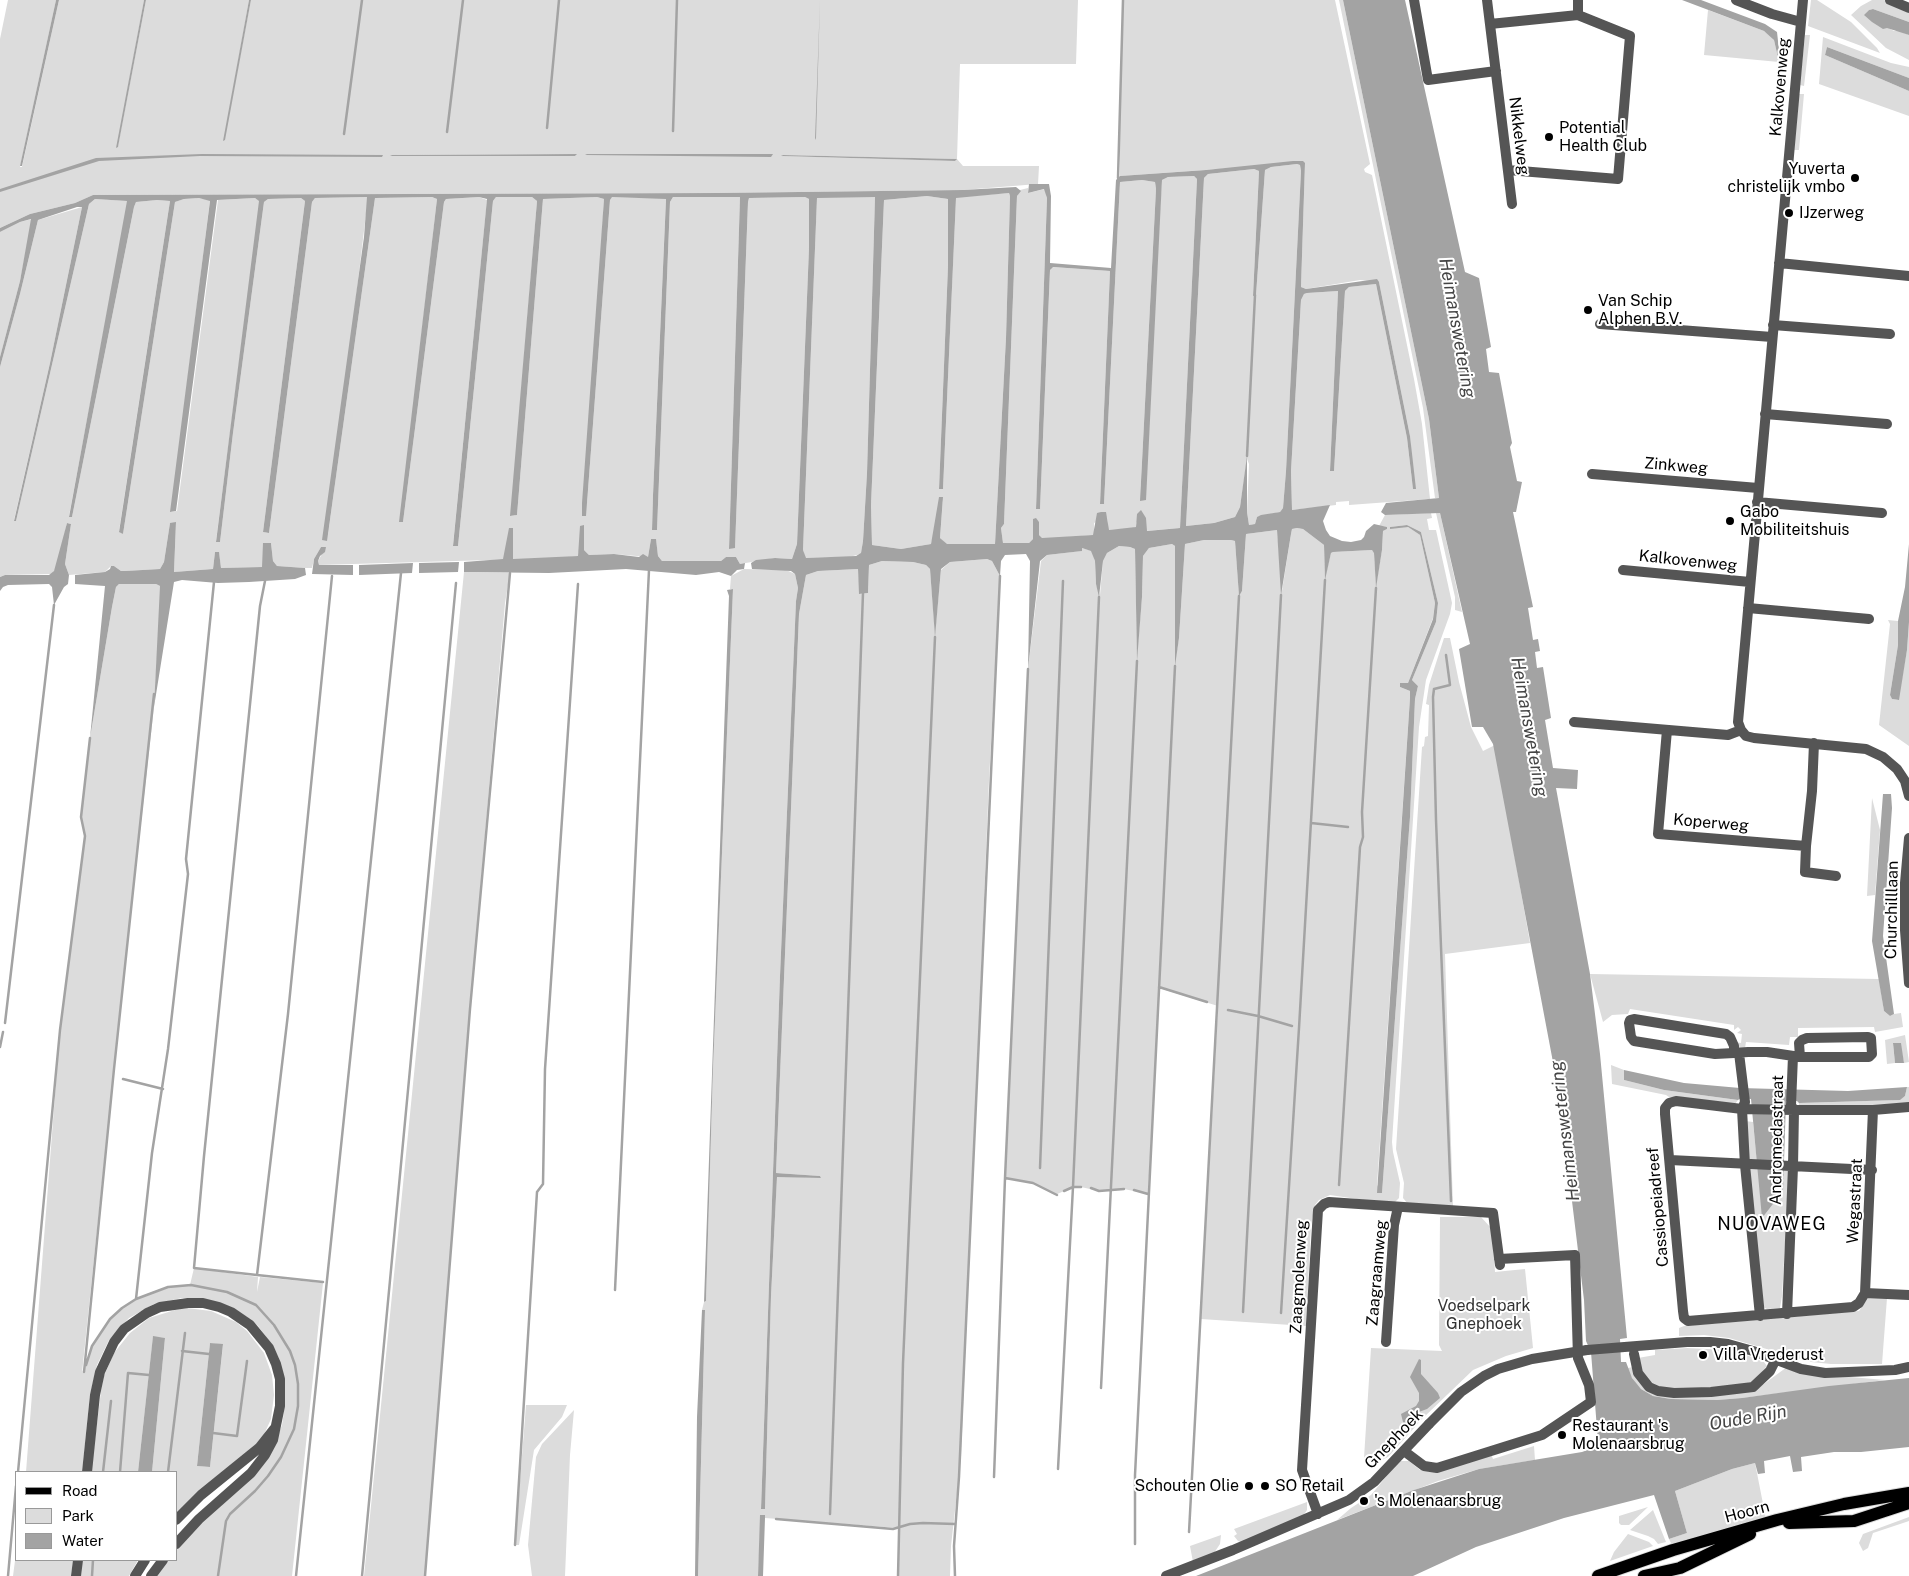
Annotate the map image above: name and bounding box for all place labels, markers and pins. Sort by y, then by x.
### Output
place label: Potential Health Club [1559,118,1647,156]
marker: Potential Health Club [1543,131,1555,143]
place label: Yuverta christelijk vmbo [1728,159,1845,197]
marker: Yuverta christelijk vmbo [1849,172,1861,184]
place label: IJzerweg [1799,203,1864,223]
marker: IJzerweg [1783,207,1795,219]
place label: Van Schip Alphen B.V. [1598,291,1682,329]
marker: Van Schip Alphen B.V. [1582,304,1594,316]
place label: Gabo Mobiliteitshuis [1740,502,1849,540]
marker: Gabo Mobiliteitshuis [1724,515,1736,527]
place label: Villa Vrederust [1713,1345,1824,1365]
marker: Villa Vrederust [1697,1349,1709,1361]
place label: Restaurant 's Molenaarsbrug [1572,1416,1685,1454]
marker: Restaurant 's Molenaarsbrug [1556,1429,1568,1441]
place label: Schouten Olie [1135,1476,1239,1496]
place label: SO Retail [1275,1476,1344,1496]
marker: Schouten Olie [1243,1480,1255,1492]
marker: SO Retail [1259,1480,1271,1492]
place label: 's Molenaarsbrug [1374,1491,1502,1511]
marker: 's Molenaarsbrug [1358,1495,1370,1507]

